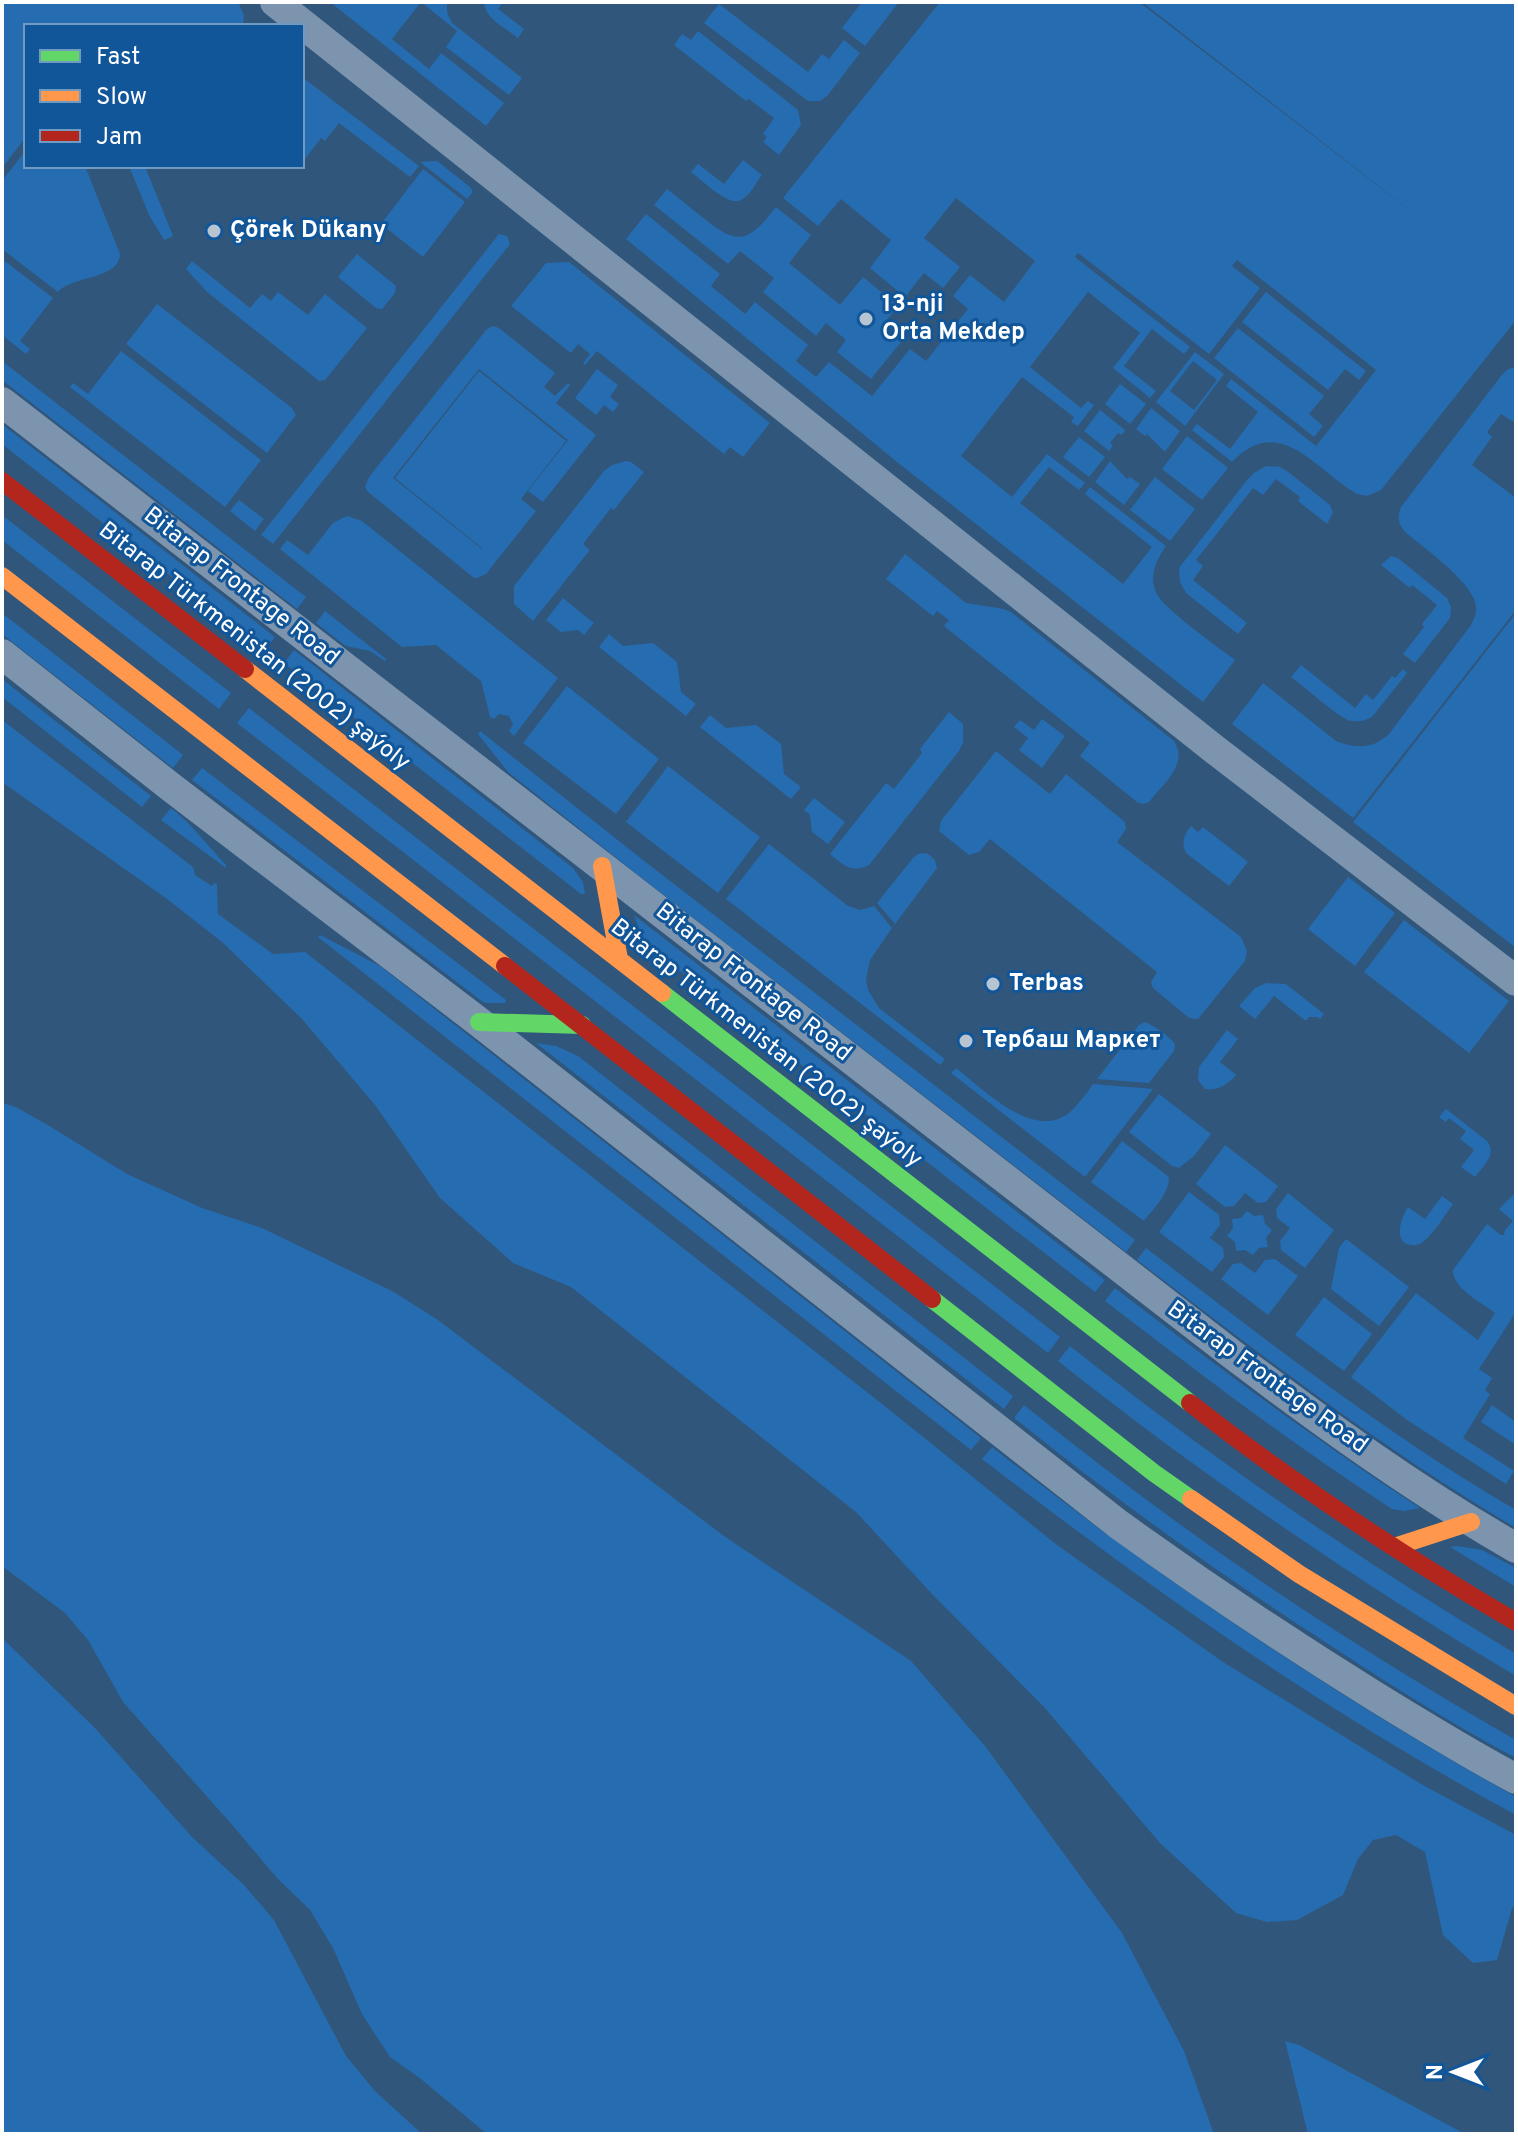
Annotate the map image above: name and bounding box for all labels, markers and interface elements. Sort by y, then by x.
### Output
legend [24,24,304,168]
text: Fast [96,43,140,73]
text: Slow [96,83,147,113]
text: Jam [96,123,142,153]
place label: Çörek Dükany [230,216,386,246]
marker: Çörek Dükany [205,222,223,240]
place label: 13-nji Orta Mekdep [882,290,1025,348]
marker: 13-nji Orta Mekdep [857,310,875,328]
street label: Bitarap Frontage Road [137,501,345,673]
street label: Bitarap Türkmenistan (2002) şaýoly [92,516,416,778]
street label: Bitarap Frontage Road [649,897,857,1069]
street label: Bitarap Türkmenistan (2002) şaýoly [604,913,928,1175]
place label: Terbas [1009,969,1084,999]
marker: Terbas [984,975,1002,993]
place label: Тербаш Маркет [982,1026,1161,1056]
marker: Тербаш Маркет [957,1032,975,1050]
street label: Bitarap Frontage Road [1161,1295,1373,1461]
north arrow [1414,2032,1494,2112]
text: N [1423,2064,1450,2080]

